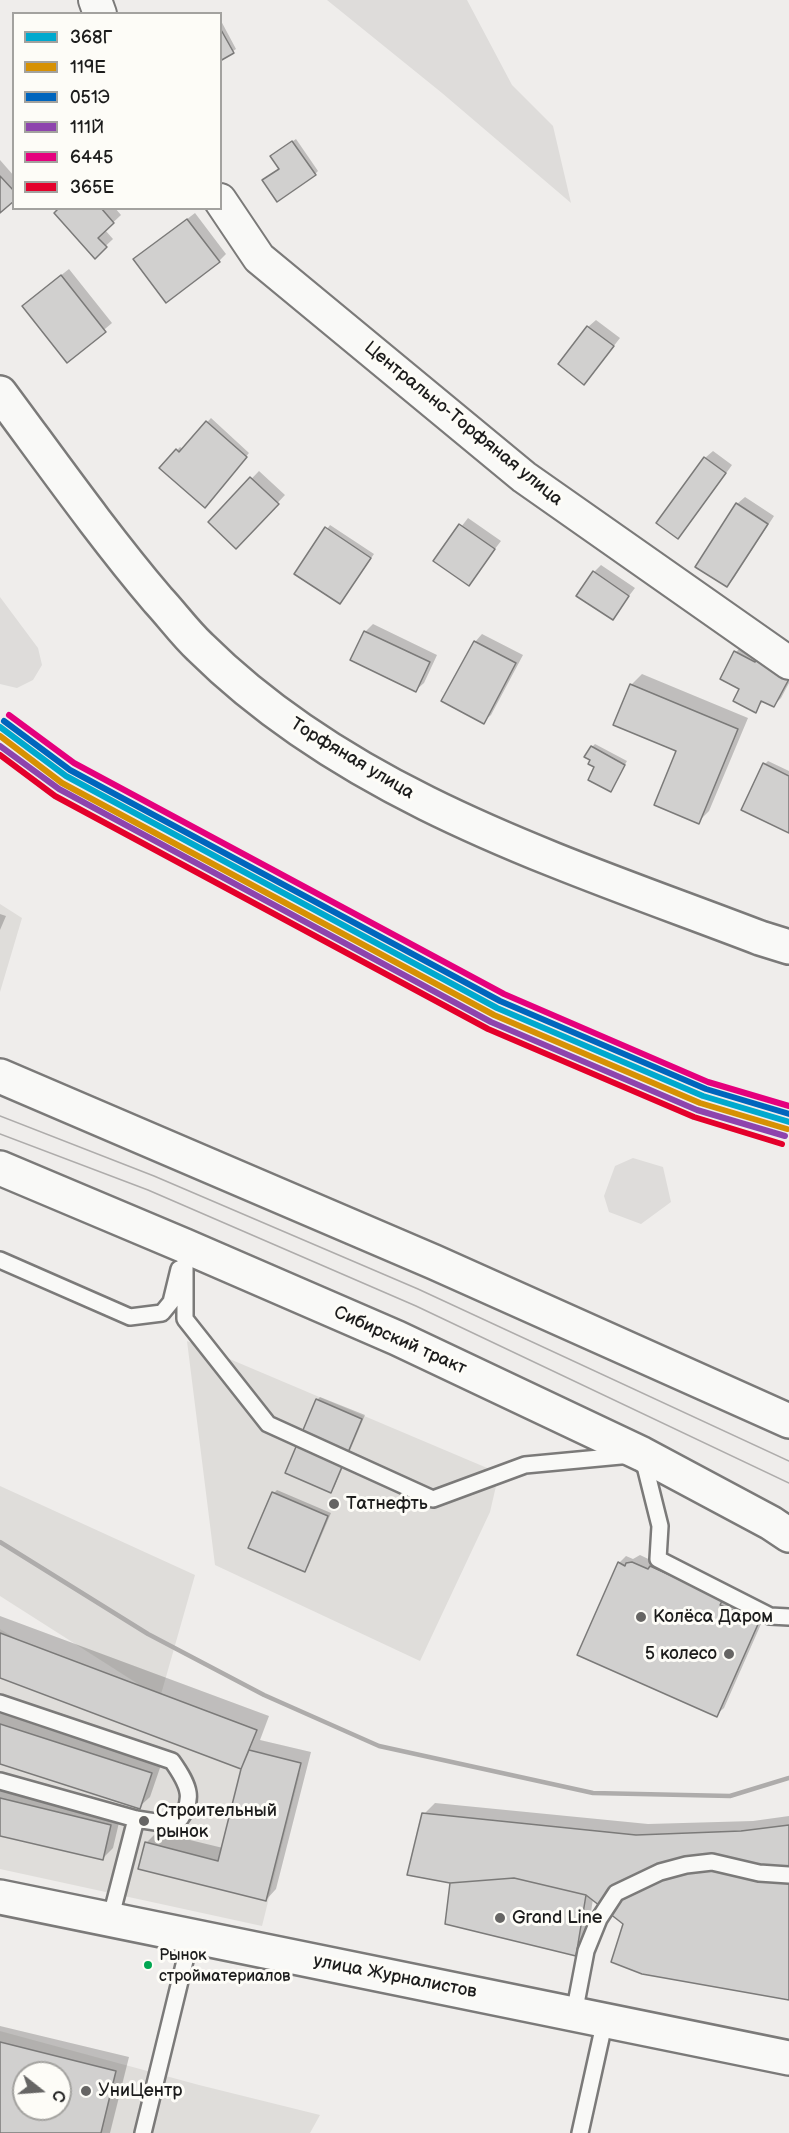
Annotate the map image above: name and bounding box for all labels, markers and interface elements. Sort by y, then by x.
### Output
legend [12,12,222,210]
text: 368Г [70,27,113,48]
text: 119Е [70,57,106,78]
text: 051Э [70,87,110,108]
text: 111Й [70,117,104,138]
text: 6445 [70,147,113,168]
text: 365Е [70,177,114,198]
street label: Центрально-Торфяная улица [359,337,567,511]
street label: Торфяная улица [286,714,418,804]
street label: Сибирский тракт [330,1302,470,1380]
place label: Татнефть [346,1493,428,1515]
marker: Татнефть [327,1497,341,1511]
place label: Колёса Даром [653,1606,773,1628]
marker: Колёса Даром [634,1610,648,1624]
place label: 5 колесо [645,1643,717,1665]
marker: 5 колесо [722,1647,736,1661]
place label: Строительный рынок [156,1800,277,1842]
marker: Строительный рынок [137,1814,151,1828]
place label: Grand Line [512,1907,603,1929]
marker: Grand Line [493,1911,507,1925]
place label: Рынок стройматериалов [159,1946,290,1984]
street label: улица Журналистов [312,1951,478,2003]
marker: Рынок стройматериалов [142,1959,154,1971]
north arrow [12,2061,72,2121]
place label: УниЦентр [98,2080,183,2102]
marker: УниЦентр [79,2084,93,2098]
text: С [47,2088,68,2104]

